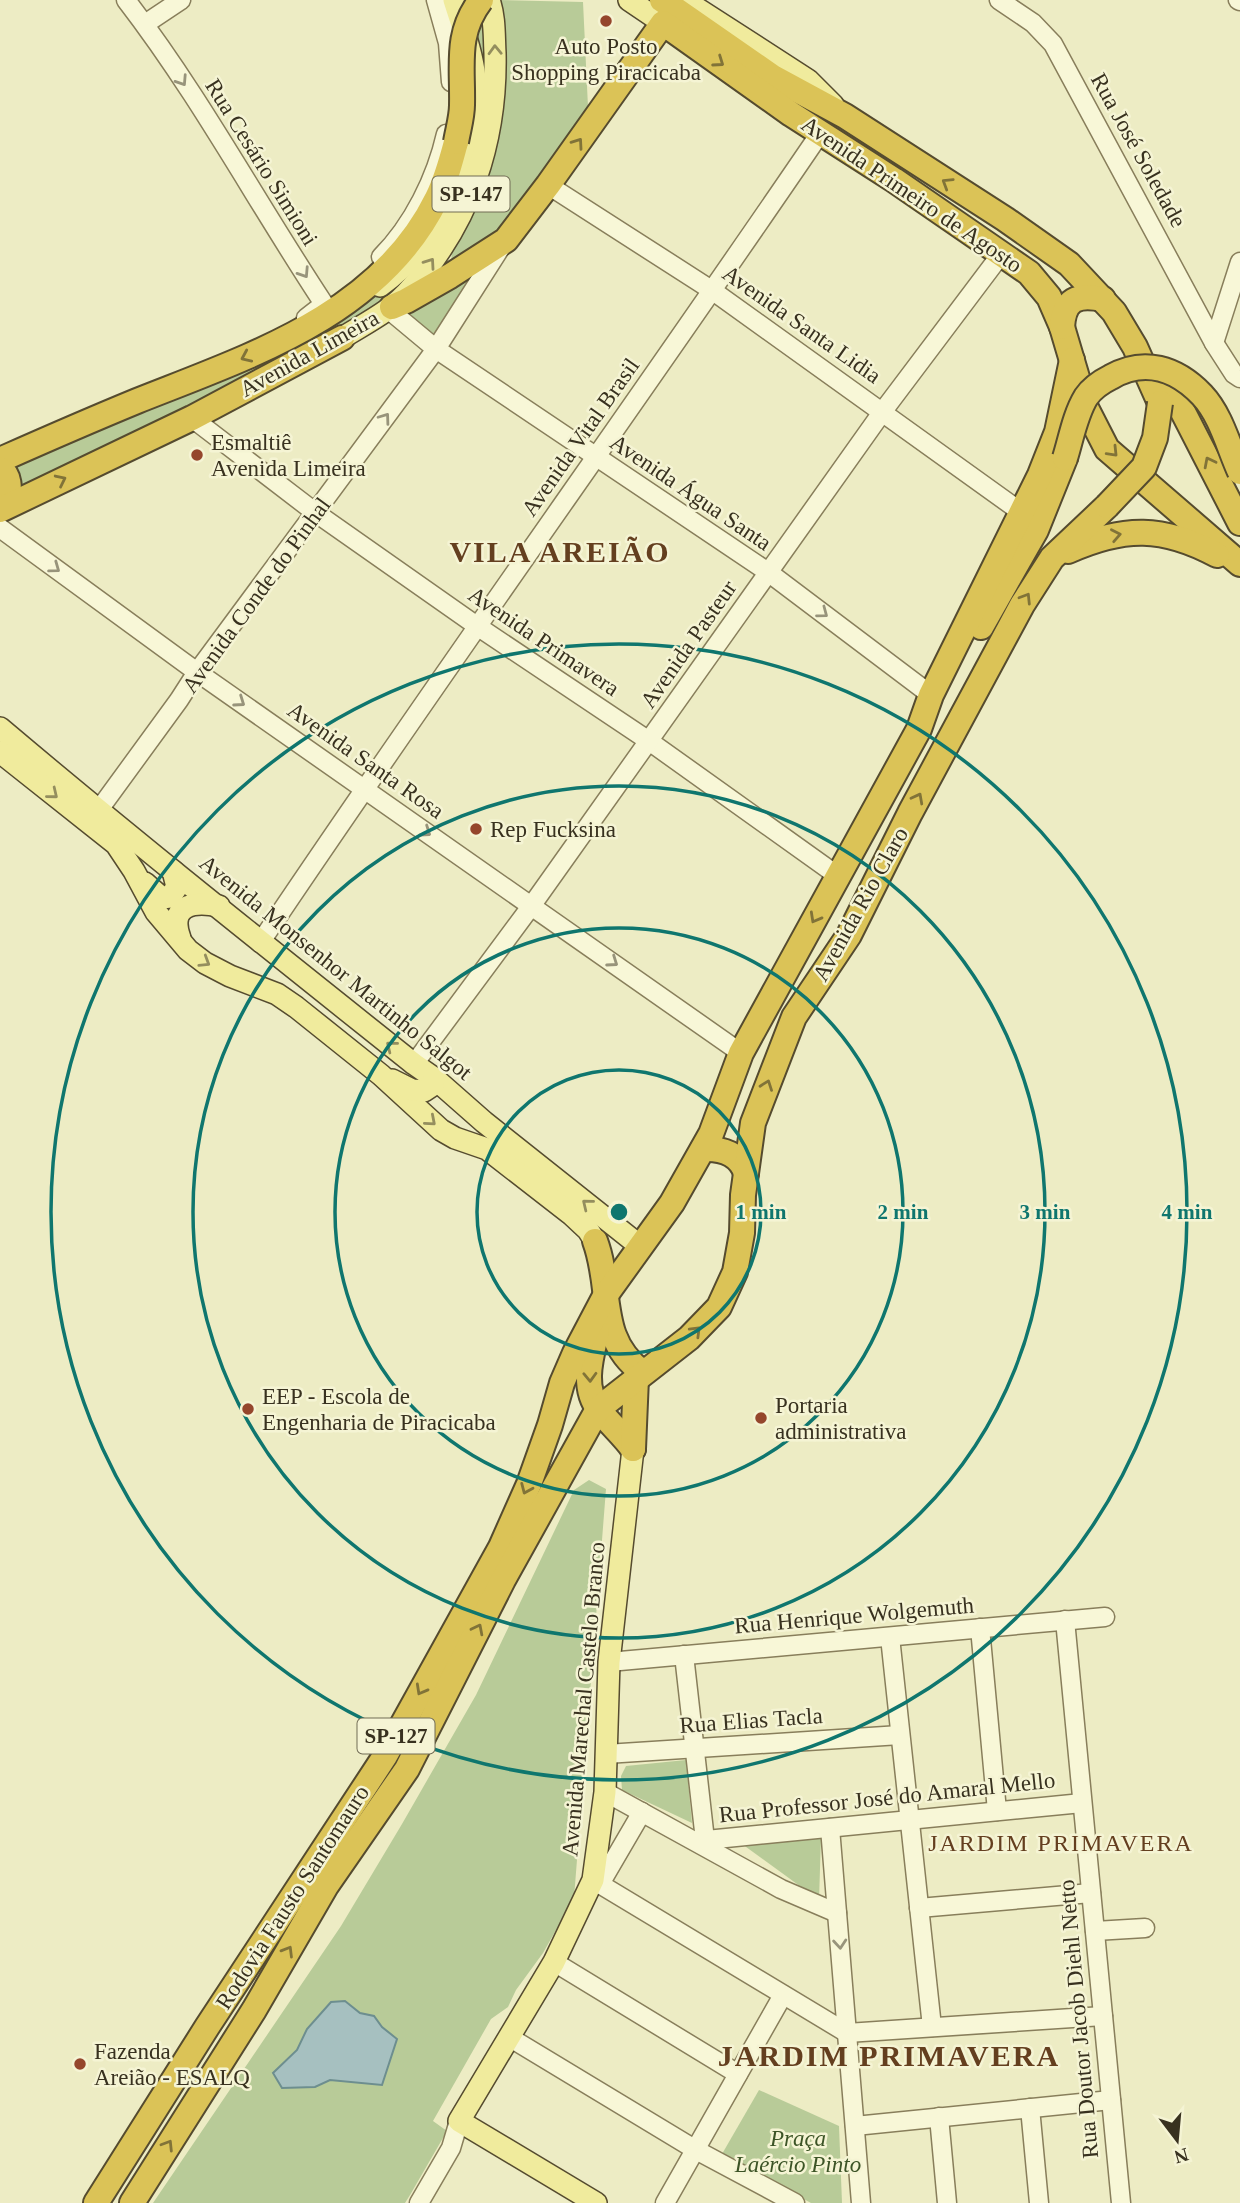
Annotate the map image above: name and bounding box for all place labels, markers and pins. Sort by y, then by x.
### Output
marker: Auto Posto Shopping Piracicaba [598,13,614,29]
place label: Auto Posto Shopping Piracicaba [511,34,701,85]
place label: Esmaltiê Avenida Limeira [211,430,366,481]
marker: Esmaltiê Avenida Limeira [189,447,205,463]
place label: Rep Fucksina [490,817,616,842]
marker: Rep Fucksina [468,821,484,837]
centre of rings [607,1200,631,1224]
place label: EEP - Escola de Engenharia de Piracicaba [262,1384,496,1435]
place label: Portaria administrativa [775,1393,907,1444]
marker: EEP - Escola de Engenharia de Piracicaba [240,1401,256,1417]
marker: Portaria administrativa [753,1410,769,1426]
place label: Fazenda Areião - ESALQ [94,2039,250,2090]
marker: Fazenda Areião - ESALQ [72,2056,88,2072]

